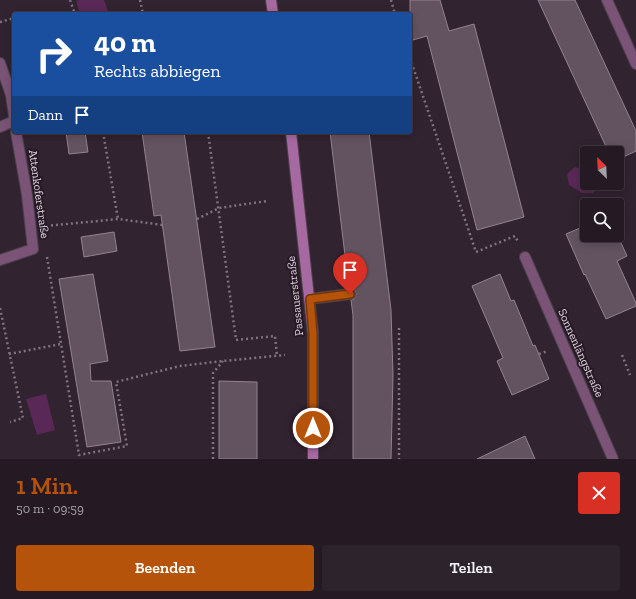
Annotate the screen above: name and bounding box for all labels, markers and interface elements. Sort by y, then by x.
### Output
text: 40 m [94,26,156,59]
icon: right [28,28,80,80]
text: Rechts abbiegen [94,60,220,82]
icon: arrive [71,104,93,126]
text: Dann [28,106,63,124]
north arrow [580,146,624,190]
map controls [580,146,624,242]
street label: Attenkoferstraße [26,149,52,240]
button: search [580,198,624,242]
pin [333,253,367,294]
street label: Passauerstraße [284,255,306,337]
icon: arrive [339,259,361,281]
street label: Sonnenlängstraße [555,307,607,400]
position arrow [292,407,334,449]
text: 1 Min. [16,471,78,500]
button: close [578,472,620,514]
text: 50 m · 09:59 [16,501,84,516]
button: Beenden [16,545,314,591]
button: Teilen [322,545,620,591]

